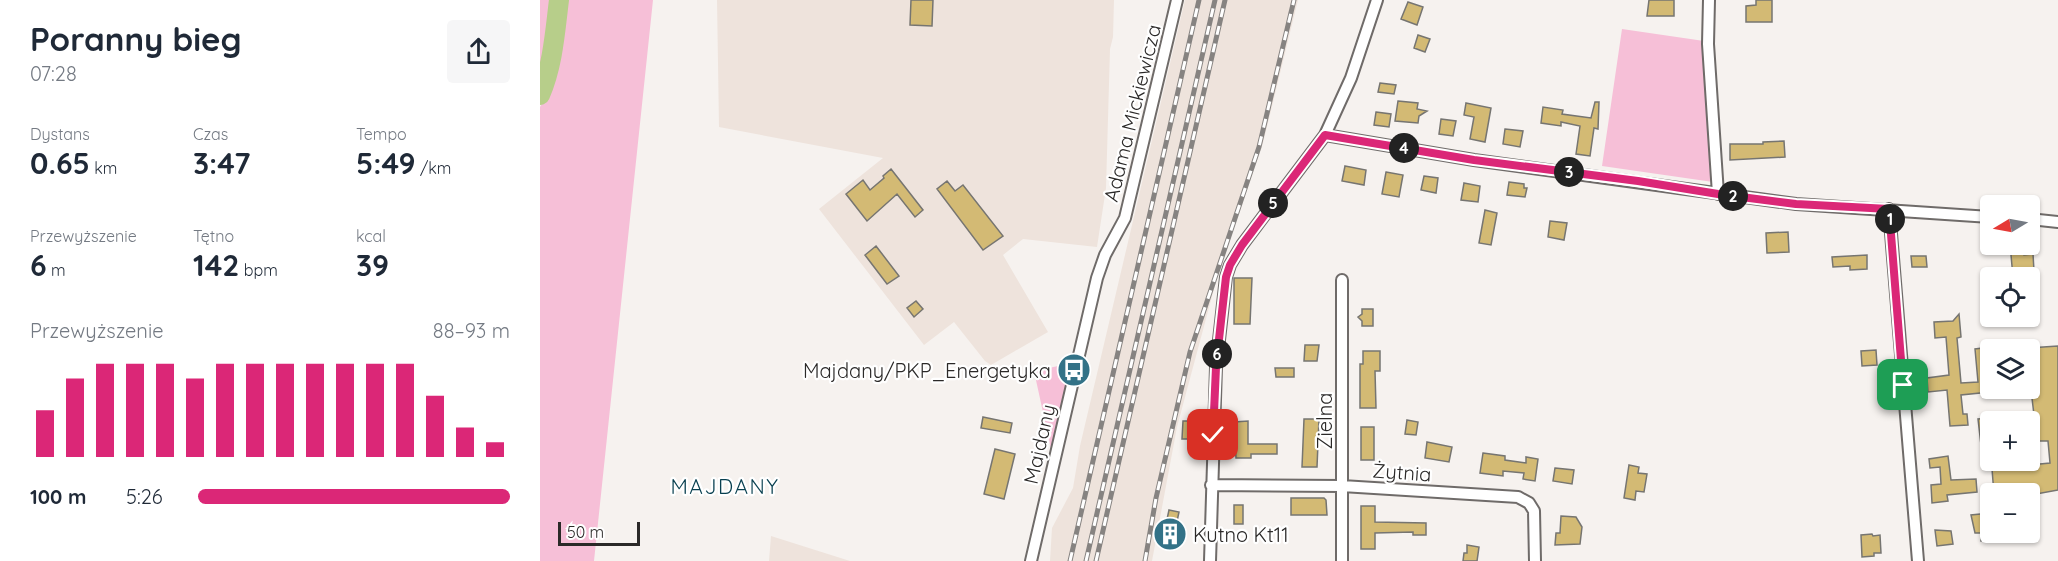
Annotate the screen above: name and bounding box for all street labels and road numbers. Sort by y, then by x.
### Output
street label: Adama Mickiewicza [1098,22,1166,204]
street label: Zielna [1312,393,1337,449]
street label: Majdany [1018,402,1060,486]
street label: Żytnia [1372,457,1432,487]

